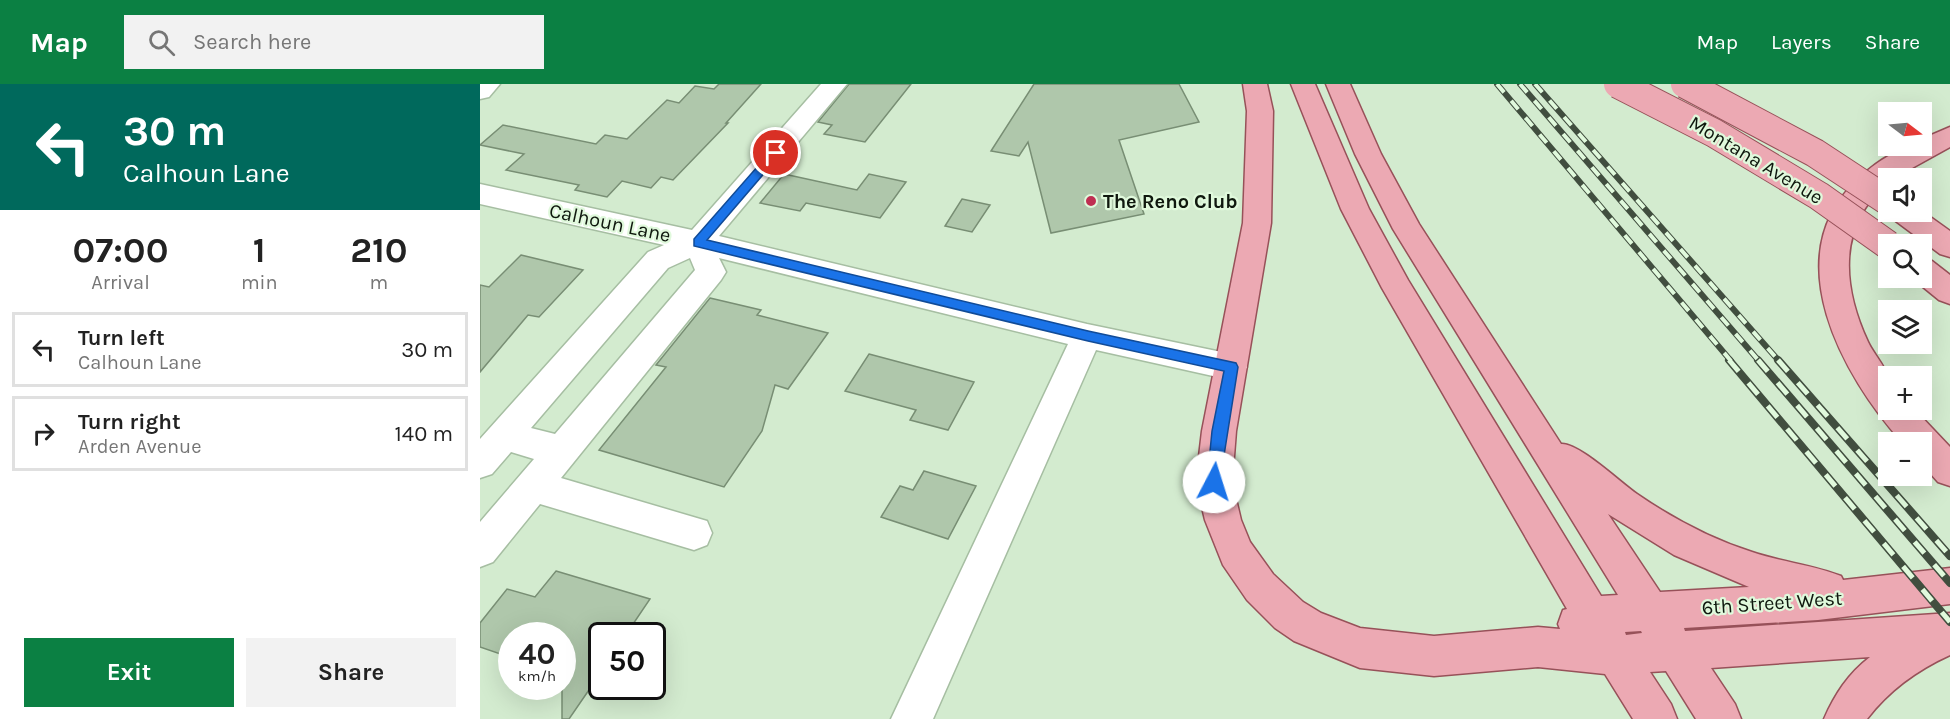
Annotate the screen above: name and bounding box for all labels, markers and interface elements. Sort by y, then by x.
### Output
search box [124,15,544,69]
text: Map [30,26,88,59]
icon: search [145,26,178,59]
text: Search here [193,29,311,55]
text: Map [1696,30,1738,54]
text: Layers [1771,30,1832,54]
text: Share [1865,30,1920,54]
north arrow [1878,102,1932,156]
map controls [1878,102,1932,486]
text: 30 m [123,106,226,156]
icon: left [24,108,102,186]
street label: Montana Avenue [1685,111,1827,209]
pin [750,127,801,178]
icon: arrive [759,136,792,169]
text: Calhoun Lane [123,157,290,189]
button: sound [1878,168,1932,222]
place label: The Reno Club [1103,190,1238,213]
marker: The Reno Club [1084,194,1098,208]
street label: Calhoun Lane [547,199,673,247]
text: 07:00 [72,229,168,271]
text: 1 [253,229,266,271]
text: 210 [350,229,408,271]
button: search [1878,234,1932,288]
text: Arrival [91,271,150,294]
text: min [241,271,278,294]
text: m [369,271,388,294]
button: layers [1878,300,1932,354]
text: Turn left [78,325,165,351]
icon: left [27,333,60,366]
text: 30 m [401,337,453,363]
text: Calhoun Lane [78,351,202,374]
button: + [1878,366,1932,420]
text: Turn right [78,409,181,435]
icon: right [27,417,60,450]
text: 140 m [395,421,453,447]
button: − [1878,432,1932,486]
text: Arden Avenue [78,435,201,458]
position arrow [1182,450,1246,514]
street label: 6th Street West [1701,587,1844,619]
speed limit sign: 50 [588,622,666,700]
text: 40 [519,636,555,672]
button: Exit [24,638,234,707]
button: Share [246,638,456,707]
text: km/h [518,667,556,685]

